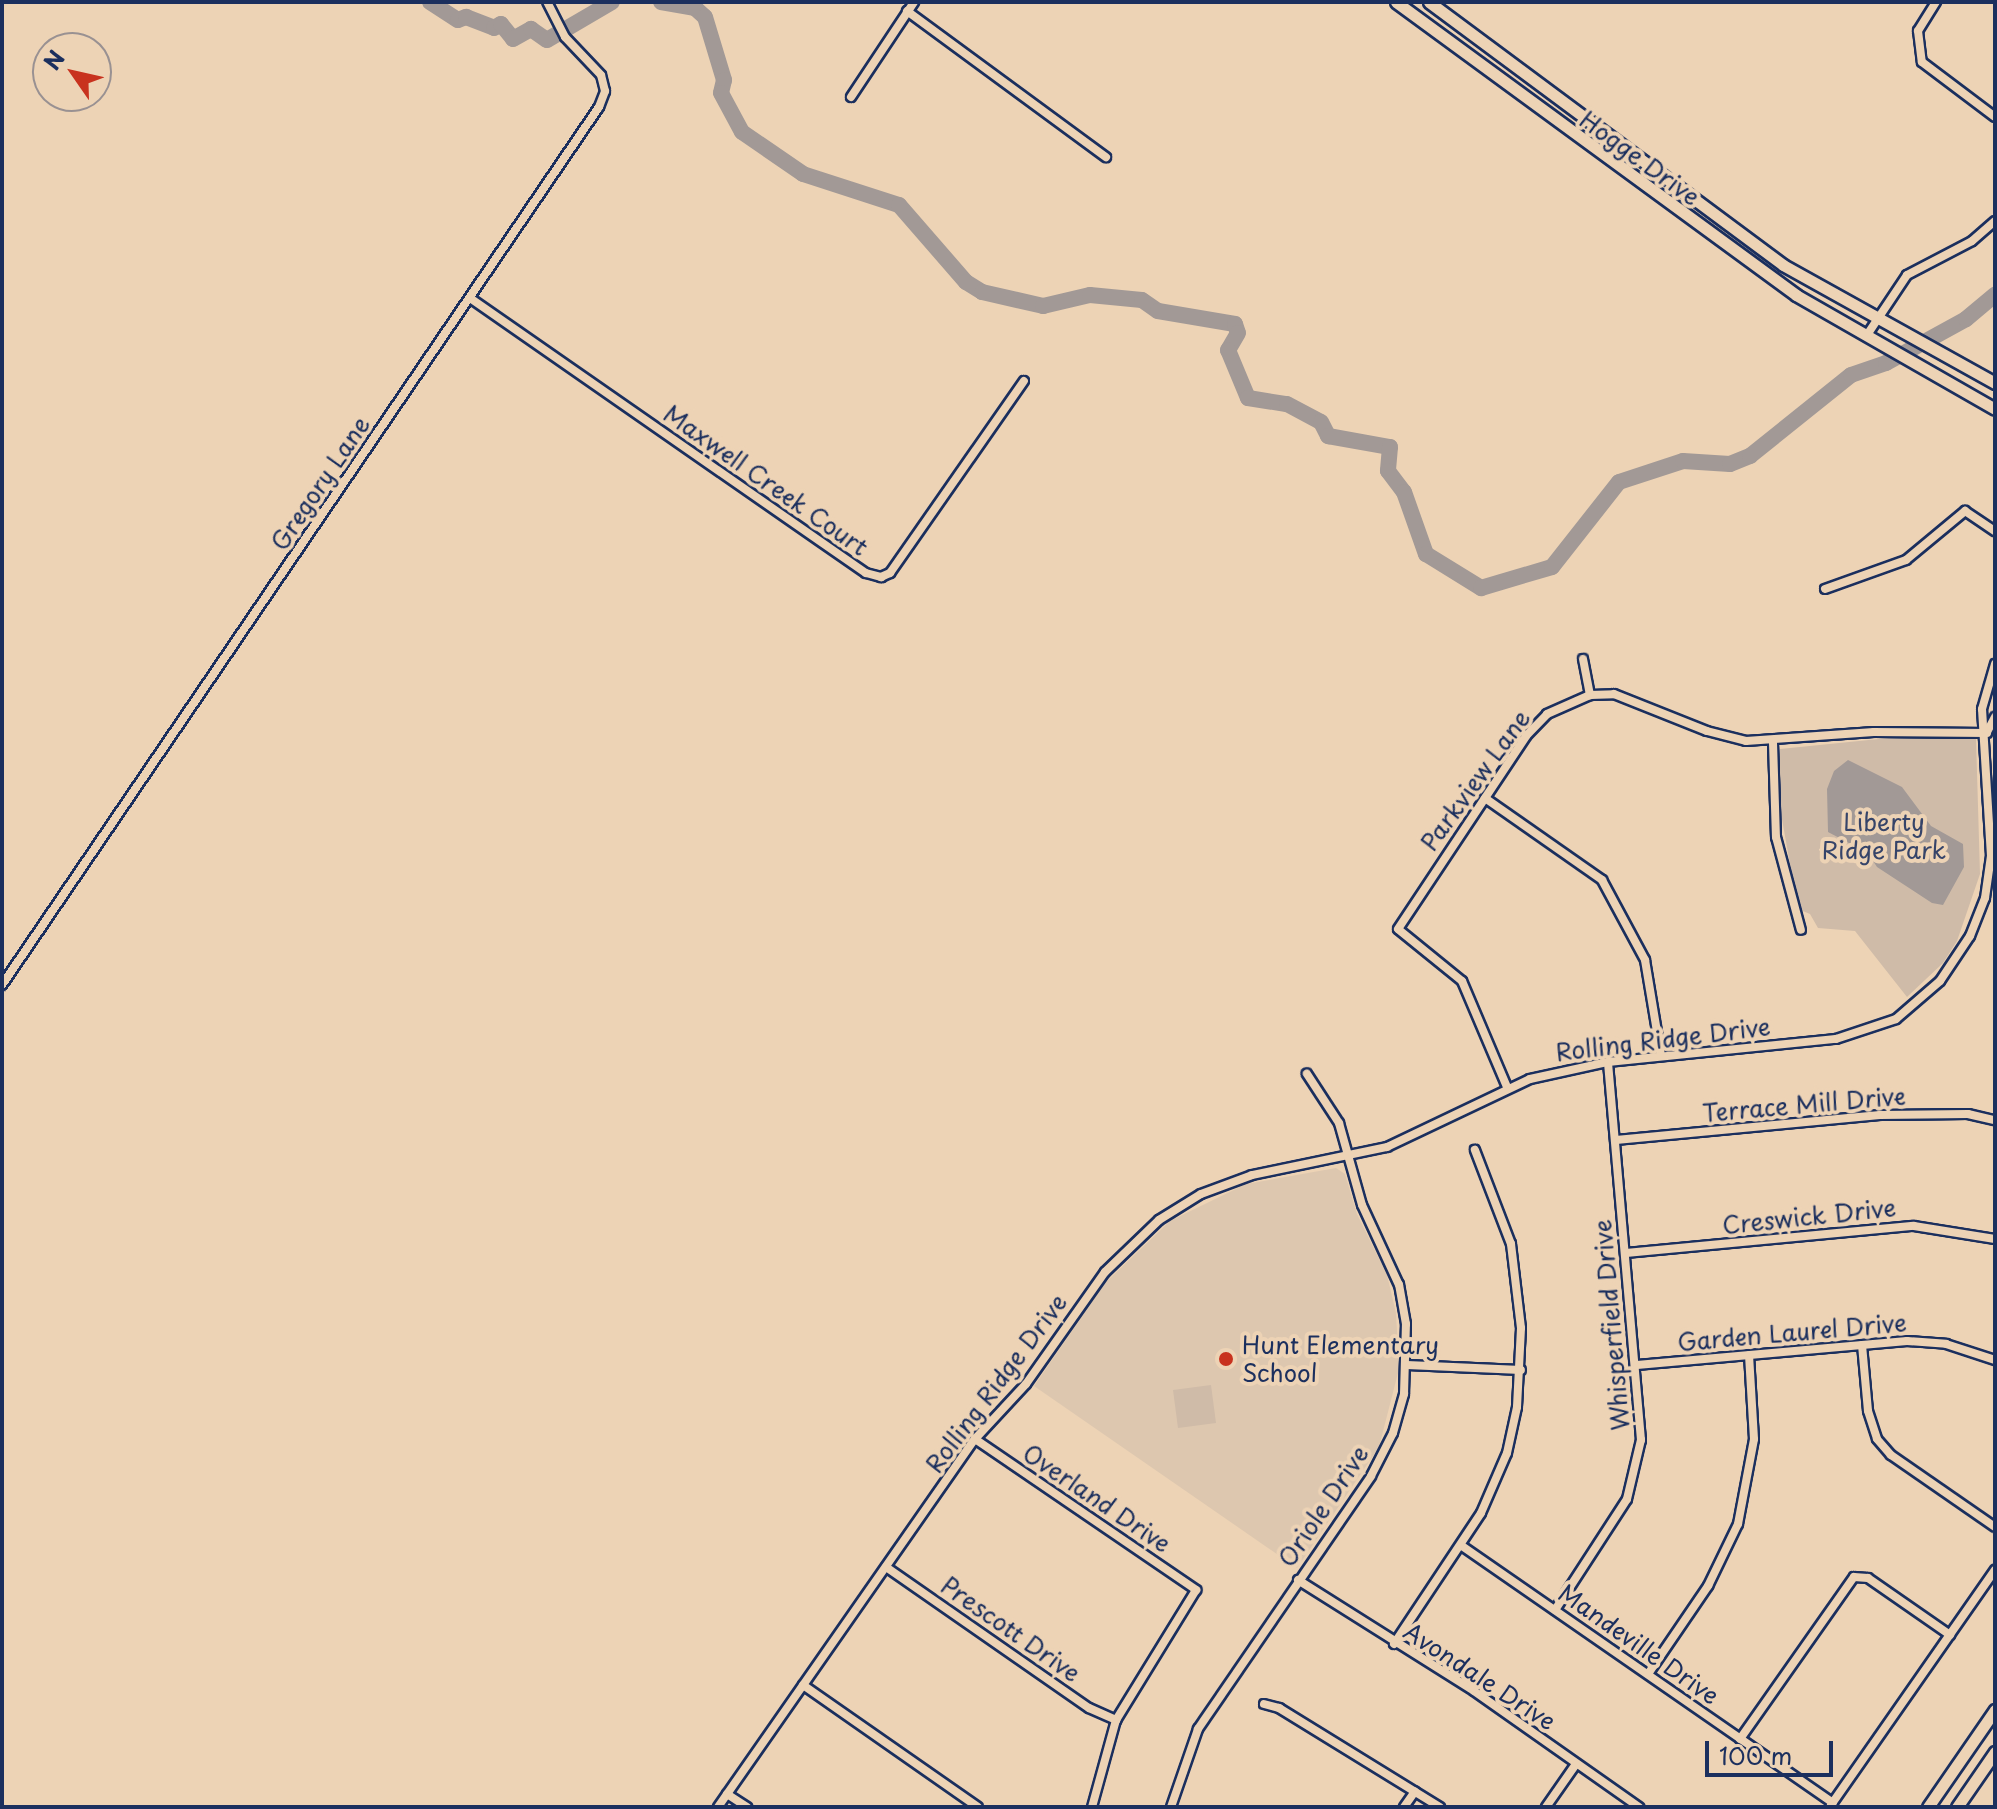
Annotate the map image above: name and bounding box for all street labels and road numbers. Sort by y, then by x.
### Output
street label: Hogge Drive [1574,105,1706,211]
street label: Maxwell Creek Court [657,397,875,563]
street label: Gregory Lane [264,410,376,556]
street label: Parkview Lane [1414,704,1536,856]
street label: Rolling Ridge Drive [1553,1011,1773,1067]
street label: Terrace Mill Drive [1700,1081,1908,1127]
street label: Creswick Drive [1721,1193,1897,1239]
street label: Whisperfield Drive [1587,1218,1635,1432]
street label: Rolling Ridge Drive [919,1287,1073,1479]
street label: Garden Laurel Drive [1675,1308,1909,1356]
street label: Overland Drive [1017,1437,1177,1559]
street label: Oriole Drive [1272,1440,1374,1572]
street label: Prescott Drive [935,1570,1087,1688]
street label: Mandeville Drive [1553,1578,1725,1710]
street label: Avondale Drive [1398,1616,1562,1736]

